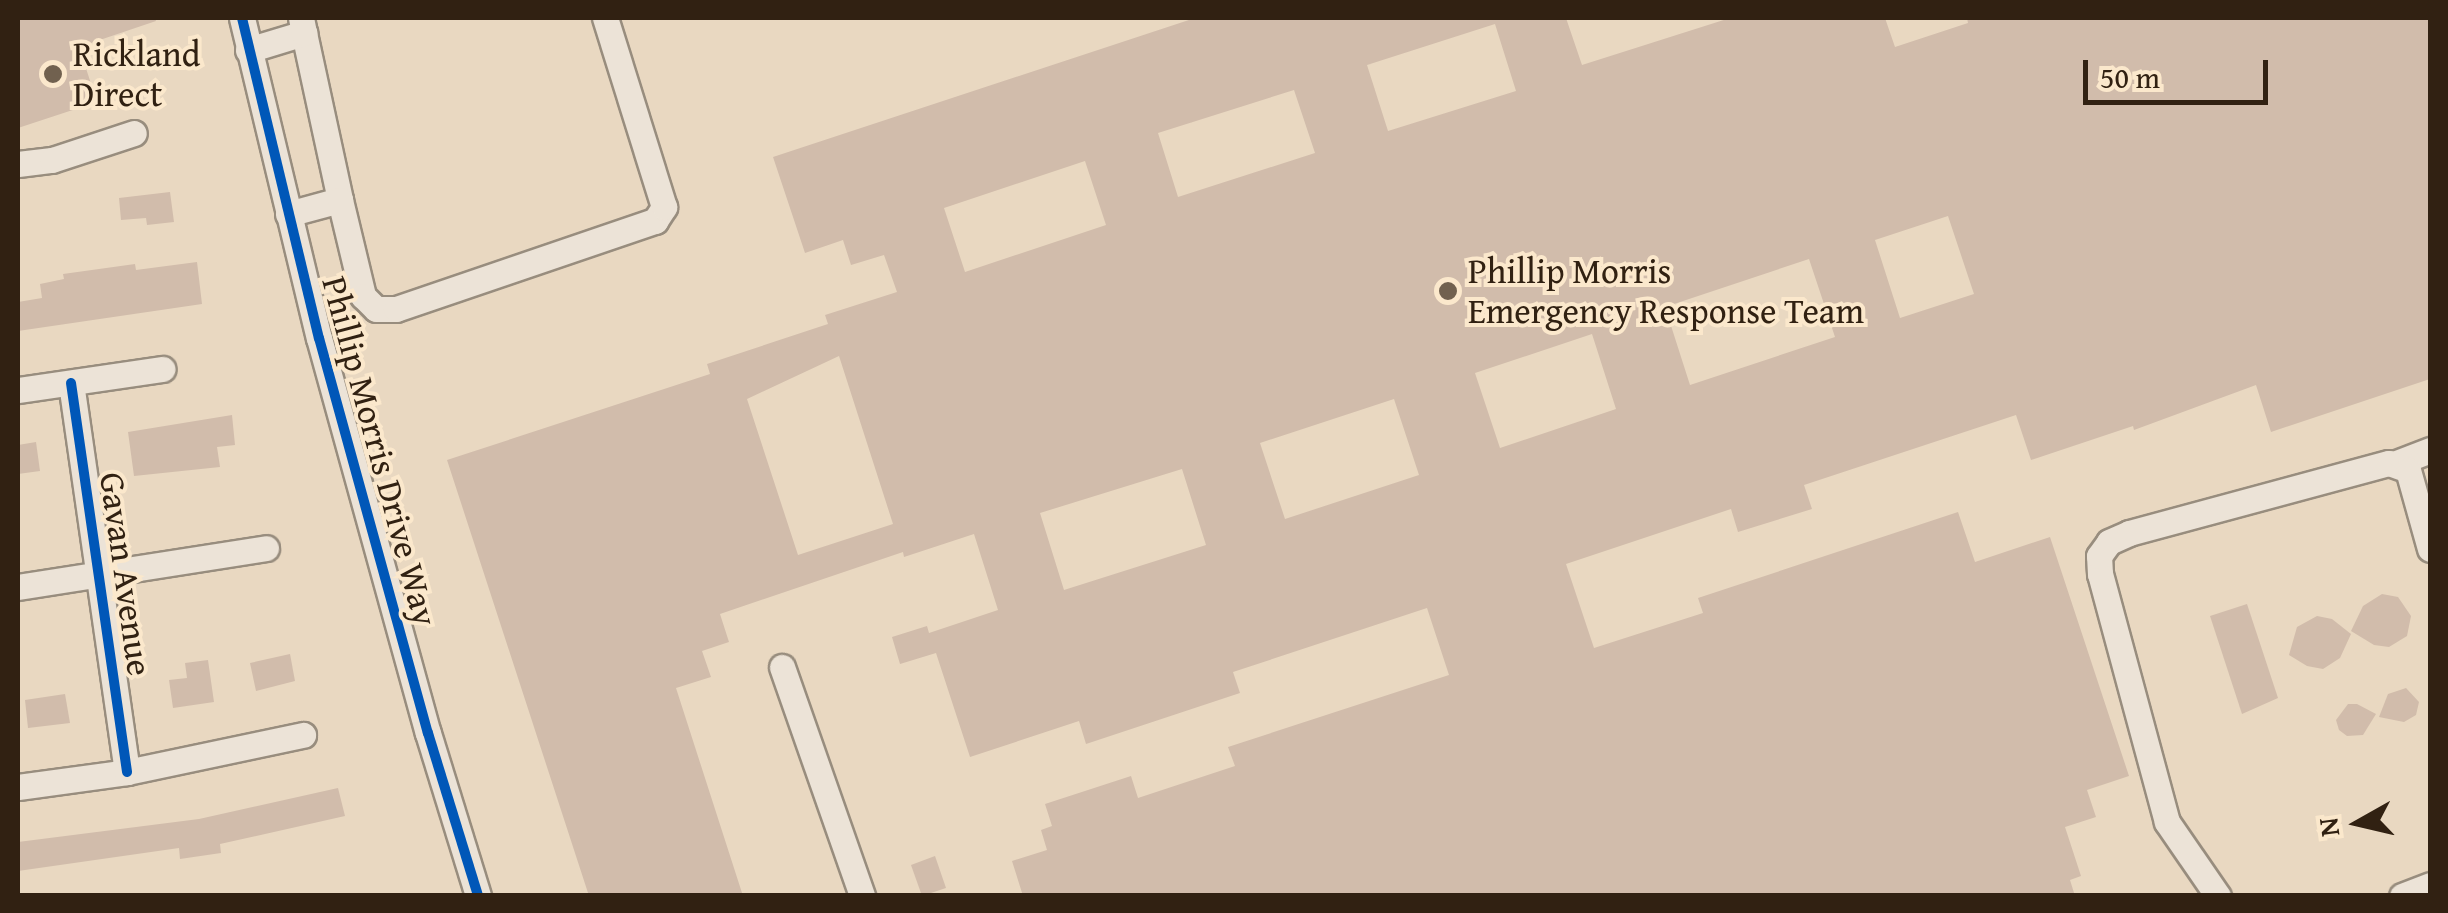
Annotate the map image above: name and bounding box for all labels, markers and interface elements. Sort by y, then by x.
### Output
place label: Rickland Direct [73,33,200,115]
scale bar [2088,40,2273,102]
text: 50 m [2100,55,2160,99]
marker: Rickland Direct [42,63,64,85]
place label: Phillip Morris Emergency Response Team [1468,250,1864,332]
street label: Phillip Morris Drive Way [313,272,447,630]
marker: Phillip Morris Emergency Response Team [1437,280,1459,302]
street label: Gavan Avenue [91,470,161,678]
north arrow [2308,773,2408,873]
text: N [2306,815,2349,839]

